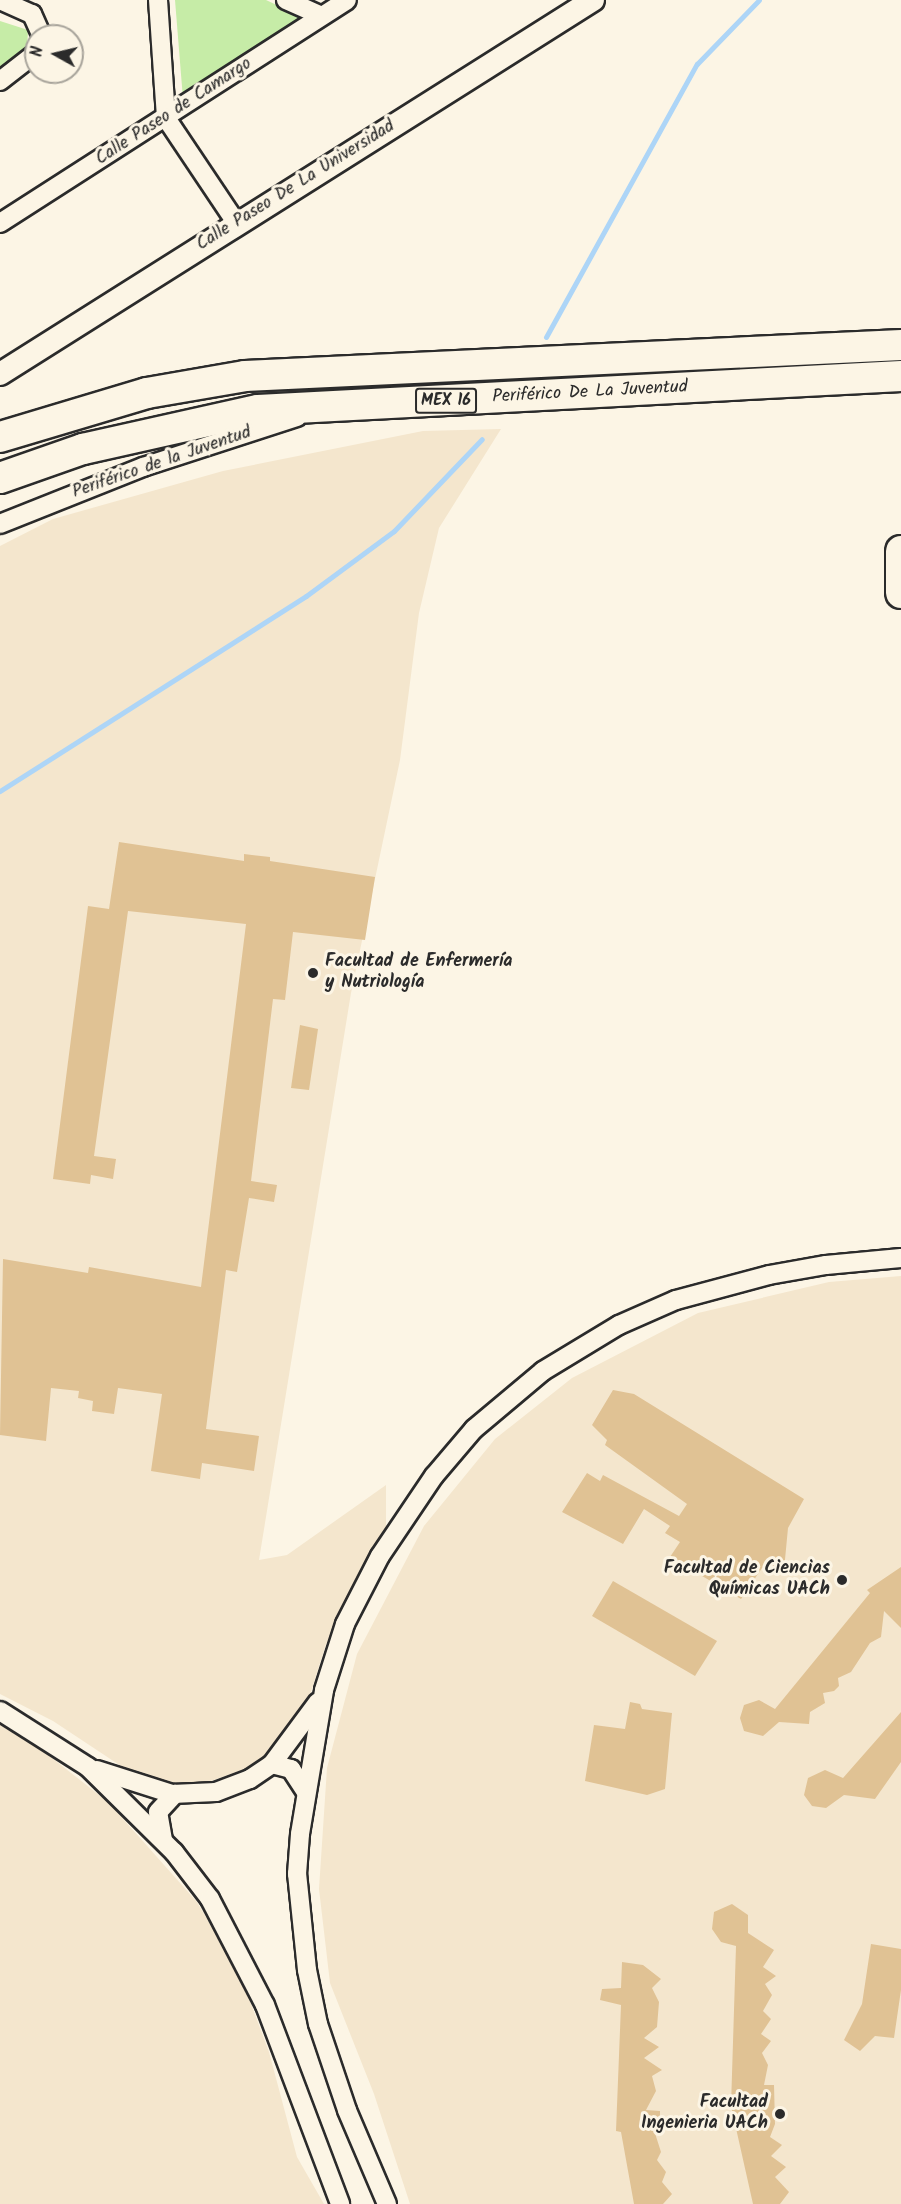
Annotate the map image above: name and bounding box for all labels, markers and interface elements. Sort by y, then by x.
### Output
north arrow [24,24,84,84]
text: N [25,45,51,58]
street label: Calle Paseo de Camargo [92,53,256,171]
street label: Calle Paseo De La Universidad [193,116,399,256]
street label: Periférico De La Juventud [492,377,688,409]
road number: MEX 16 [414,388,478,414]
street label: Periférico de la Juventud [70,422,254,504]
place label: Facultad de Enfermería y Nutriología [325,952,513,994]
marker: Facultad de Enfermería y Nutriología [306,966,320,980]
place label: Facultad de Ciencias Químicas UACh [664,1559,830,1602]
marker: Facultad de Ciencias Químicas UACh [835,1573,849,1587]
place label: Facultad Ingenieria UACh [641,2093,768,2136]
marker: Facultad Ingenieria UACh [773,2107,787,2121]

